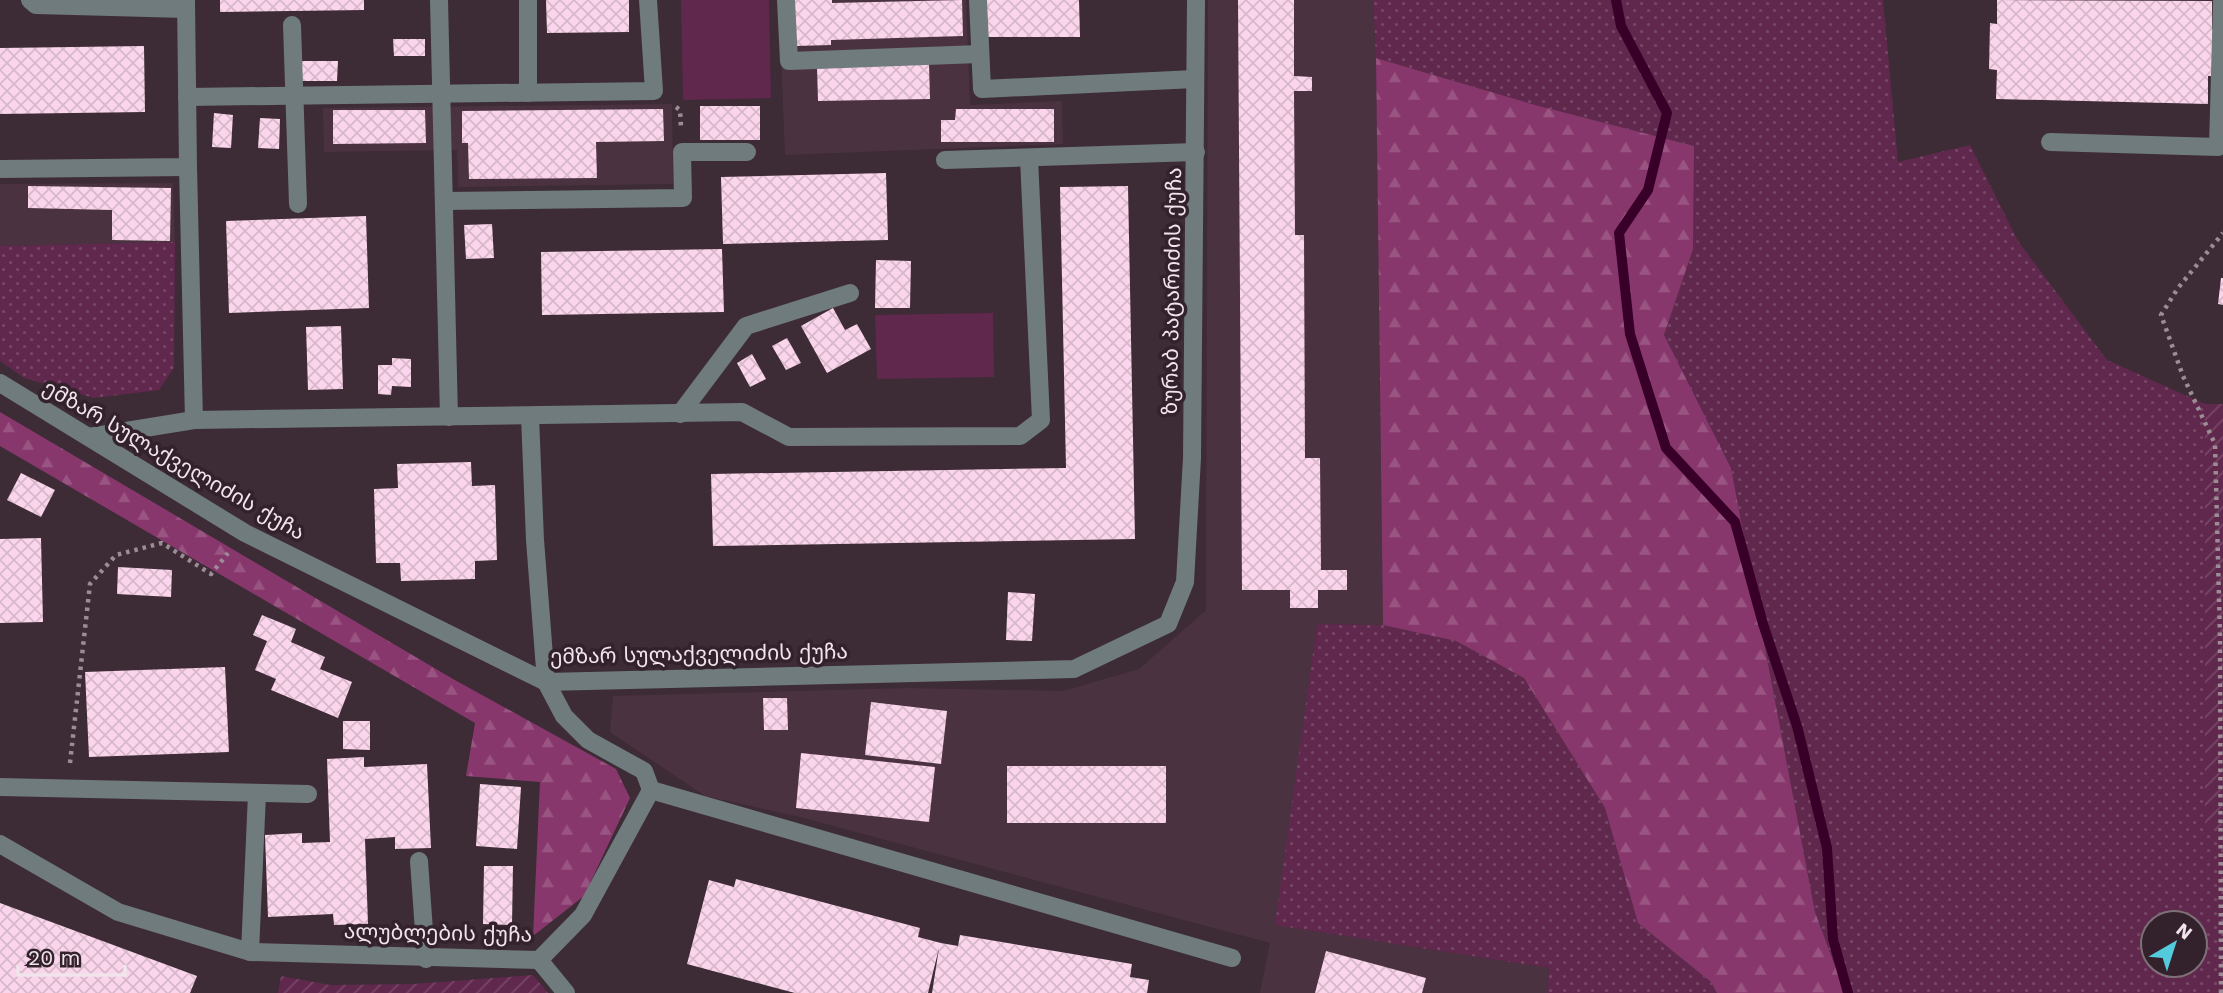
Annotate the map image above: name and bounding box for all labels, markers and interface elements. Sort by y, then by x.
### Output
street label: ზურაბ პატარიძის ქუჩა [1157,167,1186,415]
street label: ემზარ სულაქველიძის ქუჩა [38,374,310,546]
street label: ემზარ სულაქველიძის ქუჩა [550,638,848,670]
north arrow [2139,909,2209,979]
street label: ალუბლების ქუჩა [344,918,532,948]
text: N [2172,918,2197,945]
scale bar [18,934,124,978]
text: 20 m [28,945,80,970]

